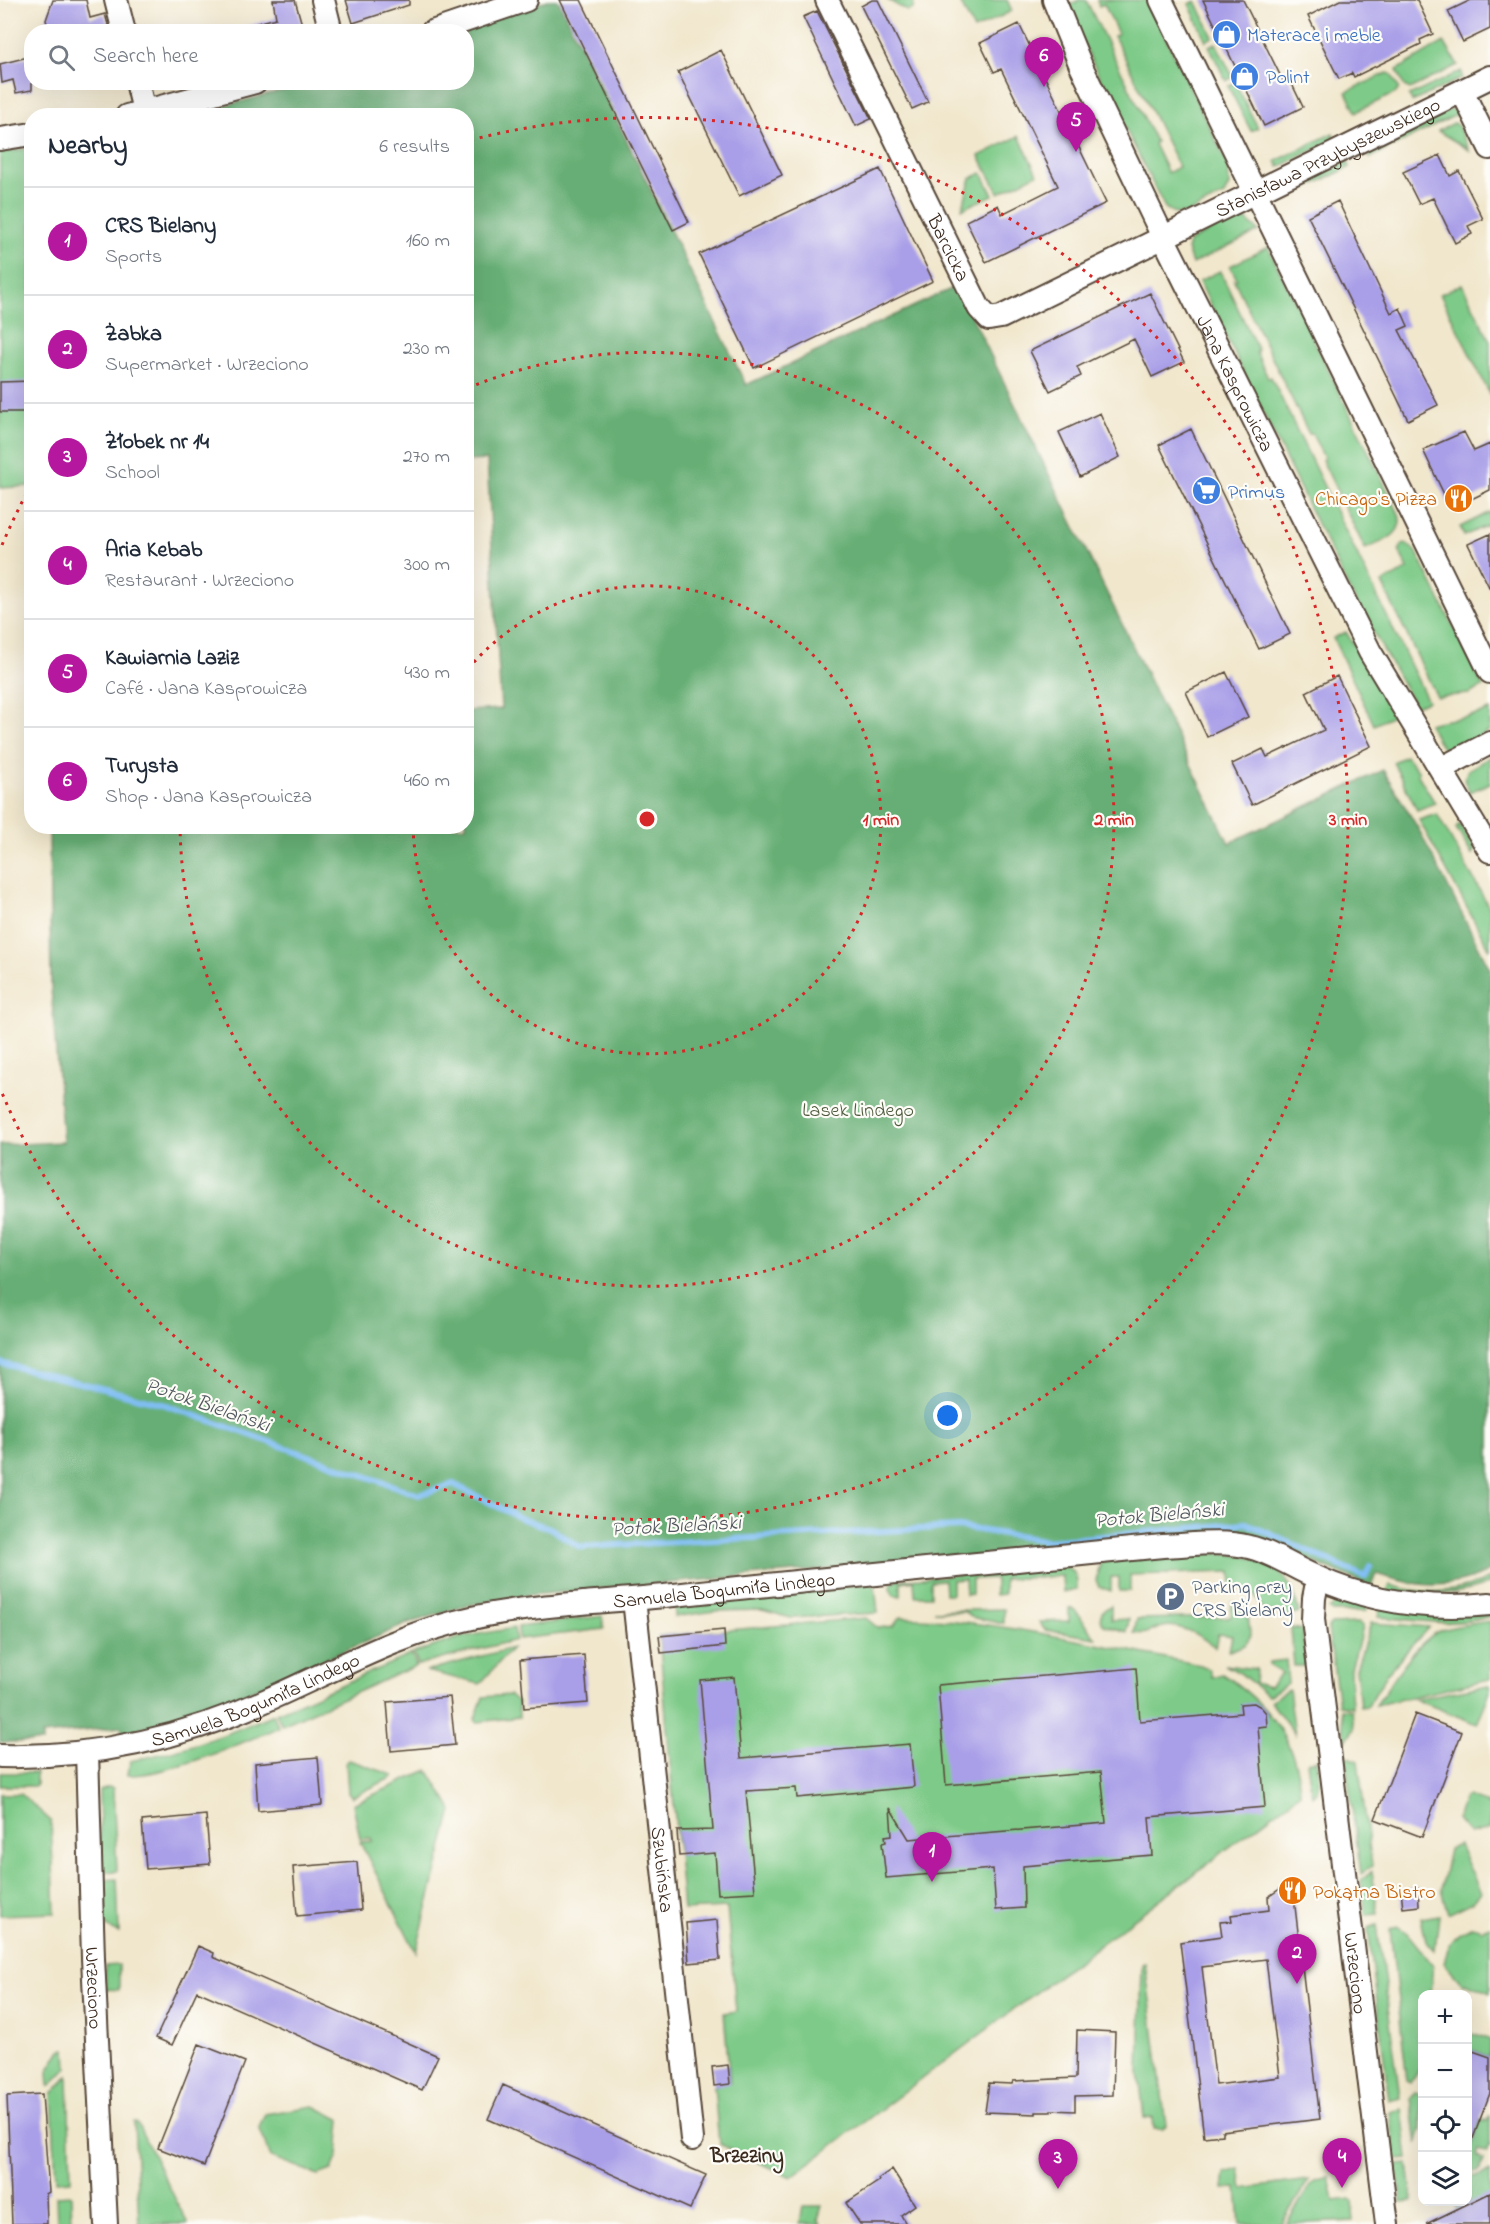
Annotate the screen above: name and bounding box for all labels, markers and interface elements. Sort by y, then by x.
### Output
shop icon: Materace i meble [1210,18,1242,50]
place label: Materace i meble [1247,22,1381,51]
search box [24,24,474,90]
pin: 6 [1024,38,1064,87]
icon: search [45,41,78,74]
text: Search here [93,41,198,73]
shop icon: Polint [1229,60,1261,92]
place label: Polint [1266,64,1310,93]
street label: Stanisława Przybyszewskiego [1211,91,1446,227]
pin: 5 [1056,102,1096,152]
text: Nearby [48,128,127,166]
text: 6 results [379,133,450,162]
street label: Barcicka [918,209,976,287]
text: CRS Bielany [105,211,216,243]
text: 1 [64,227,71,256]
text: 160 m [406,227,450,256]
text: Sports [105,243,162,272]
street label: Jana Kasprowicza [1187,311,1280,457]
text: Żabka [105,319,162,351]
text: 2 [63,335,72,364]
text: 230 m [403,335,450,364]
text: Supermarket · Wrzeciono [105,351,309,380]
text: Żłobek nr 14 [105,427,209,459]
text: 3 [63,443,72,472]
text: 270 m [403,443,450,472]
text: School [105,459,160,488]
supermarket icon: Primus [1191,475,1223,507]
place label: Primus [1228,479,1285,508]
restaurant icon: Chicago's Pizza [1442,482,1474,514]
place label: Chicago's Pizza [1315,486,1437,516]
text: Aria Kebab [105,535,202,567]
text: 4 [63,551,72,580]
text: 300 m [404,551,450,580]
text: Restaurant · Wrzeciono [105,567,294,596]
text: Kawiarnia Laziz [105,643,239,675]
text: 5 [62,659,73,688]
text: 430 m [404,659,450,688]
text: Café · Jana Kasprowicza [105,675,307,704]
text: Turysta [105,751,178,783]
text: 6 [63,767,72,796]
text: 460 m [404,767,450,796]
text: Shop · Jana Kasprowicza [105,783,312,812]
text: 1 min [863,808,899,834]
text: 2 min [1093,808,1134,834]
text: 3 min [1328,808,1367,834]
centre of rings [637,809,657,829]
park label: Lasek Lindego [802,1097,914,1127]
water label: Potok Bielański [141,1371,276,1442]
your location [933,1401,962,1430]
water label: Potok Bielański [1093,1495,1227,1537]
water label: Potok Bielański [610,1509,744,1545]
street label: Samuela Bogumiła Lindego [612,1566,837,1617]
place label: Parking przy CRS Bielany [1192,1574,1293,1626]
parking icon: Parking przy CRS Bielany [1155,1581,1187,1613]
street label: Samuela Bogumiła Lindego [148,1647,365,1756]
street label: Szubińska [642,1825,680,1914]
pin: 1 [912,1832,952,1882]
restaurant icon: Pokątna Bistro [1276,1875,1308,1907]
place label: Pokątna Bistro [1313,1879,1436,1908]
street label: Wrzeciono [1334,1931,1373,2016]
pin: 2 [1278,1934,1316,1984]
street label: Wrzeciono [76,1946,108,2030]
map controls [1418,1990,1472,2206]
button: + [1418,1990,1472,2044]
button: − [1418,2044,1472,2098]
button: locate [1418,2098,1472,2152]
pin: 4 [1322,2138,1362,2188]
pin: 3 [1038,2140,1078,2189]
district label: Brzeziny [709,2142,784,2174]
button: layers [1418,2152,1472,2206]

